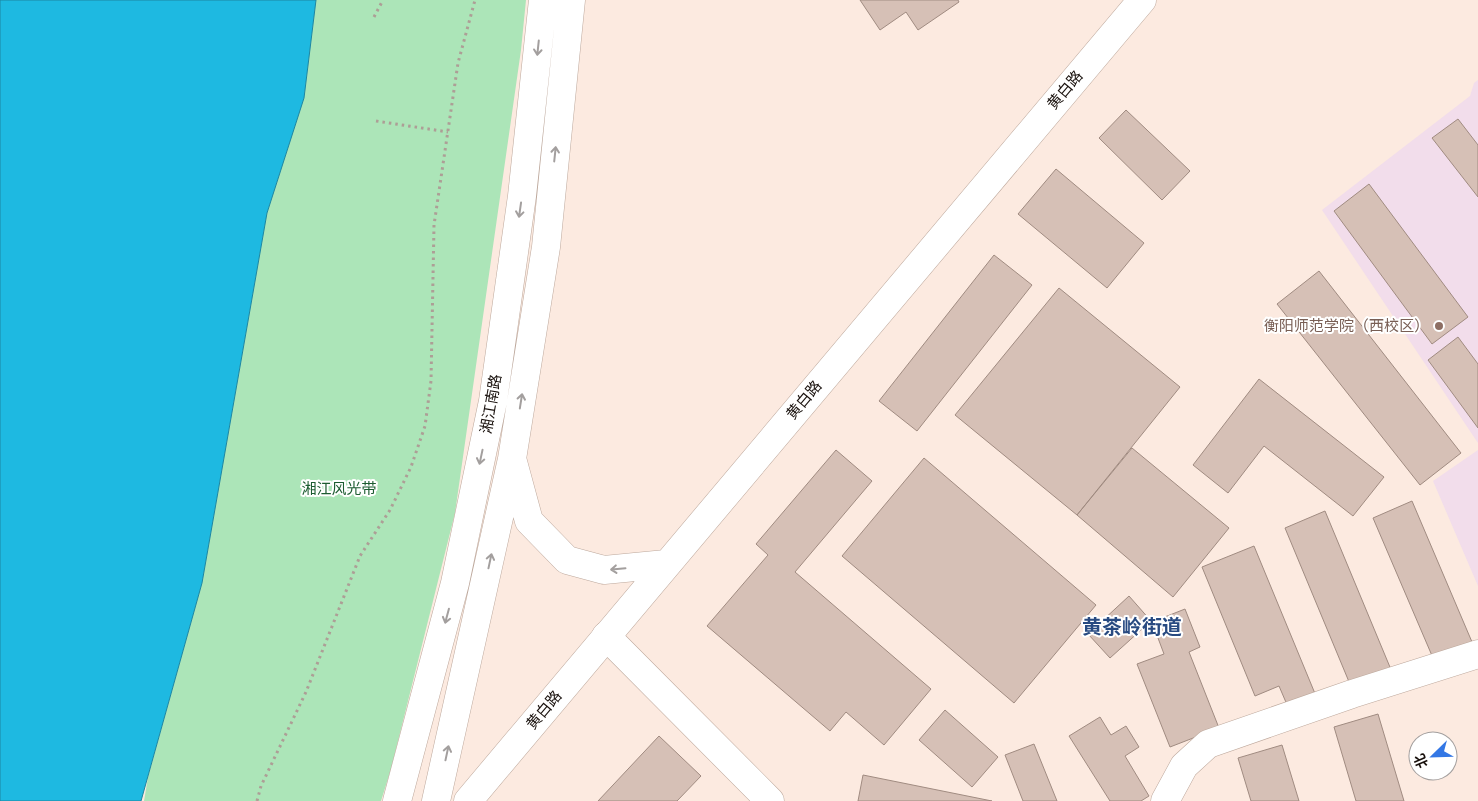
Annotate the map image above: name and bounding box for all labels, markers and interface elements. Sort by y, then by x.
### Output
one-way arrow [533,40,543,56]
street label: 黄白路 [1042,66,1088,114]
one-way arrow [550,146,560,162]
one-way arrow [514,202,524,218]
place label: 衡阳师范学院（西校区） [1264,315,1429,337]
marker: 衡阳师范学院（西校区） [1433,320,1445,332]
street label: 湘江南路 [475,373,507,435]
street label: 黄白路 [781,376,827,424]
one-way arrow [517,394,527,410]
one-way arrow [476,448,485,464]
park label: 湘江风光带 [301,478,377,500]
one-way arrow [485,553,495,569]
one-way arrow [610,564,626,573]
one-way arrow [441,607,451,623]
district label: 黄茶岭街道 [1082,613,1182,642]
street label: 黄白路 [521,686,567,734]
north arrow [1408,731,1458,781]
one-way arrow [443,746,452,762]
text: 北 [1409,751,1433,771]

